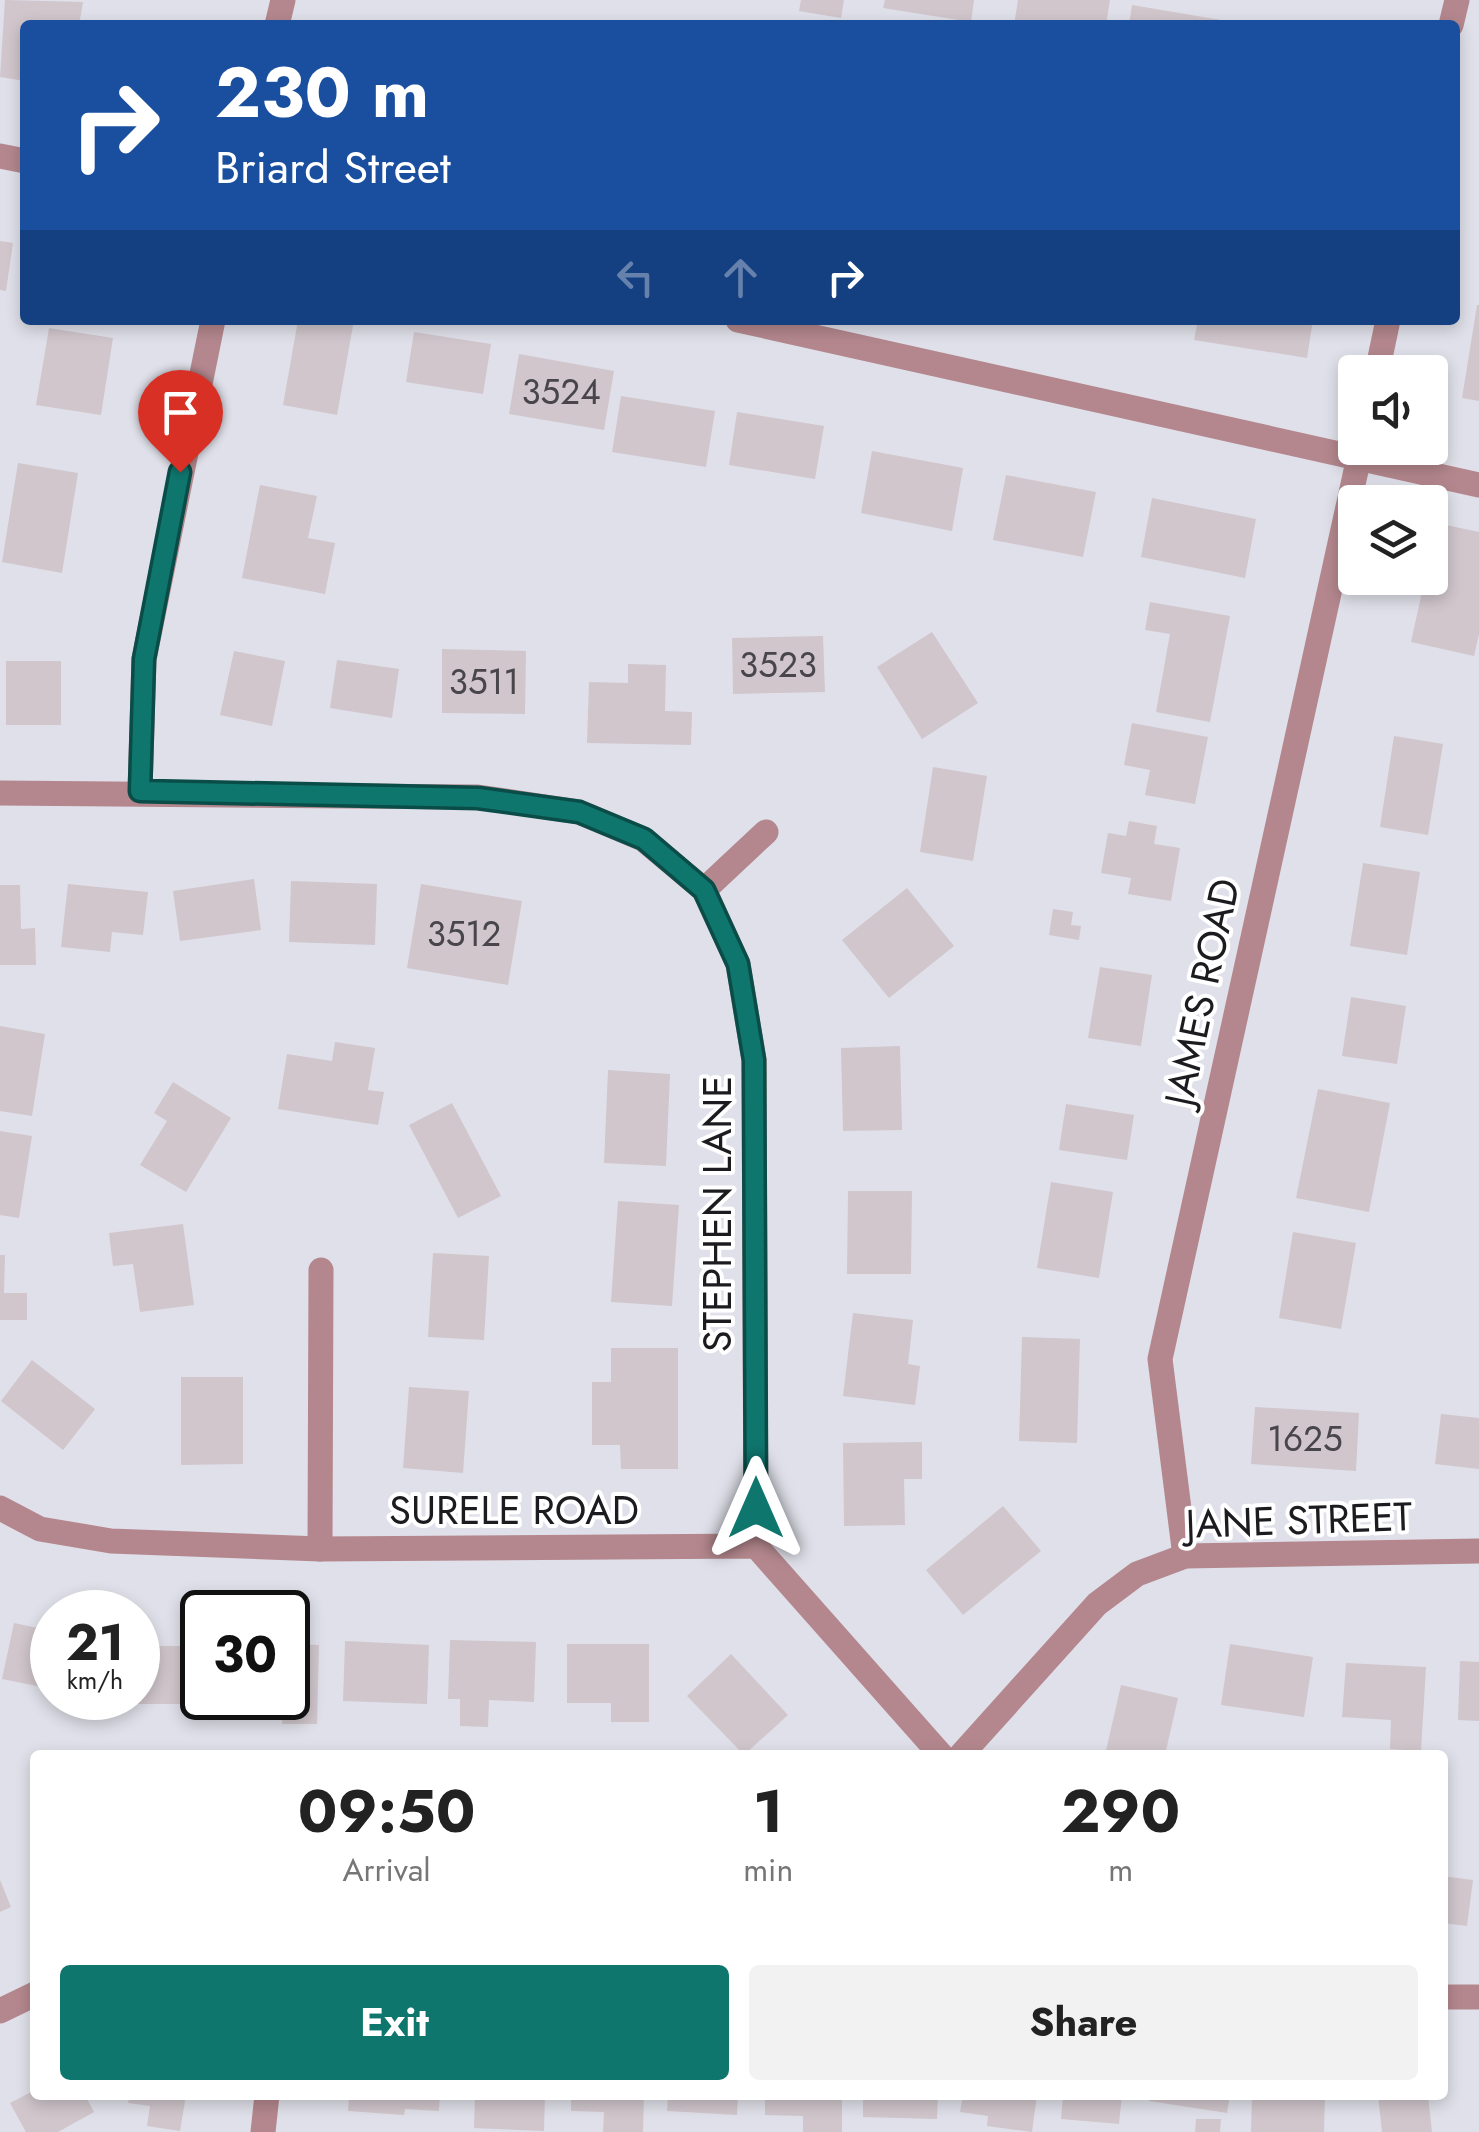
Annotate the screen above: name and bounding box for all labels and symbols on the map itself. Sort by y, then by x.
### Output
house number: 3524 [521,367,601,417]
pin [138,370,223,473]
house number: 3523 [739,640,817,690]
house number: 3511 [449,657,519,707]
street label: JAMES ROAD [1149,873,1254,1116]
house number: 3512 [427,909,501,959]
street label: STEPHEN LANE [688,1076,746,1352]
house number: 1625 [1267,1414,1343,1464]
position arrow [704,1456,808,1560]
street label: SURELE ROAD [389,1481,639,1539]
street label: JANE STREET [1180,1487,1414,1553]
speed limit sign: 30 [180,1590,310,1720]

